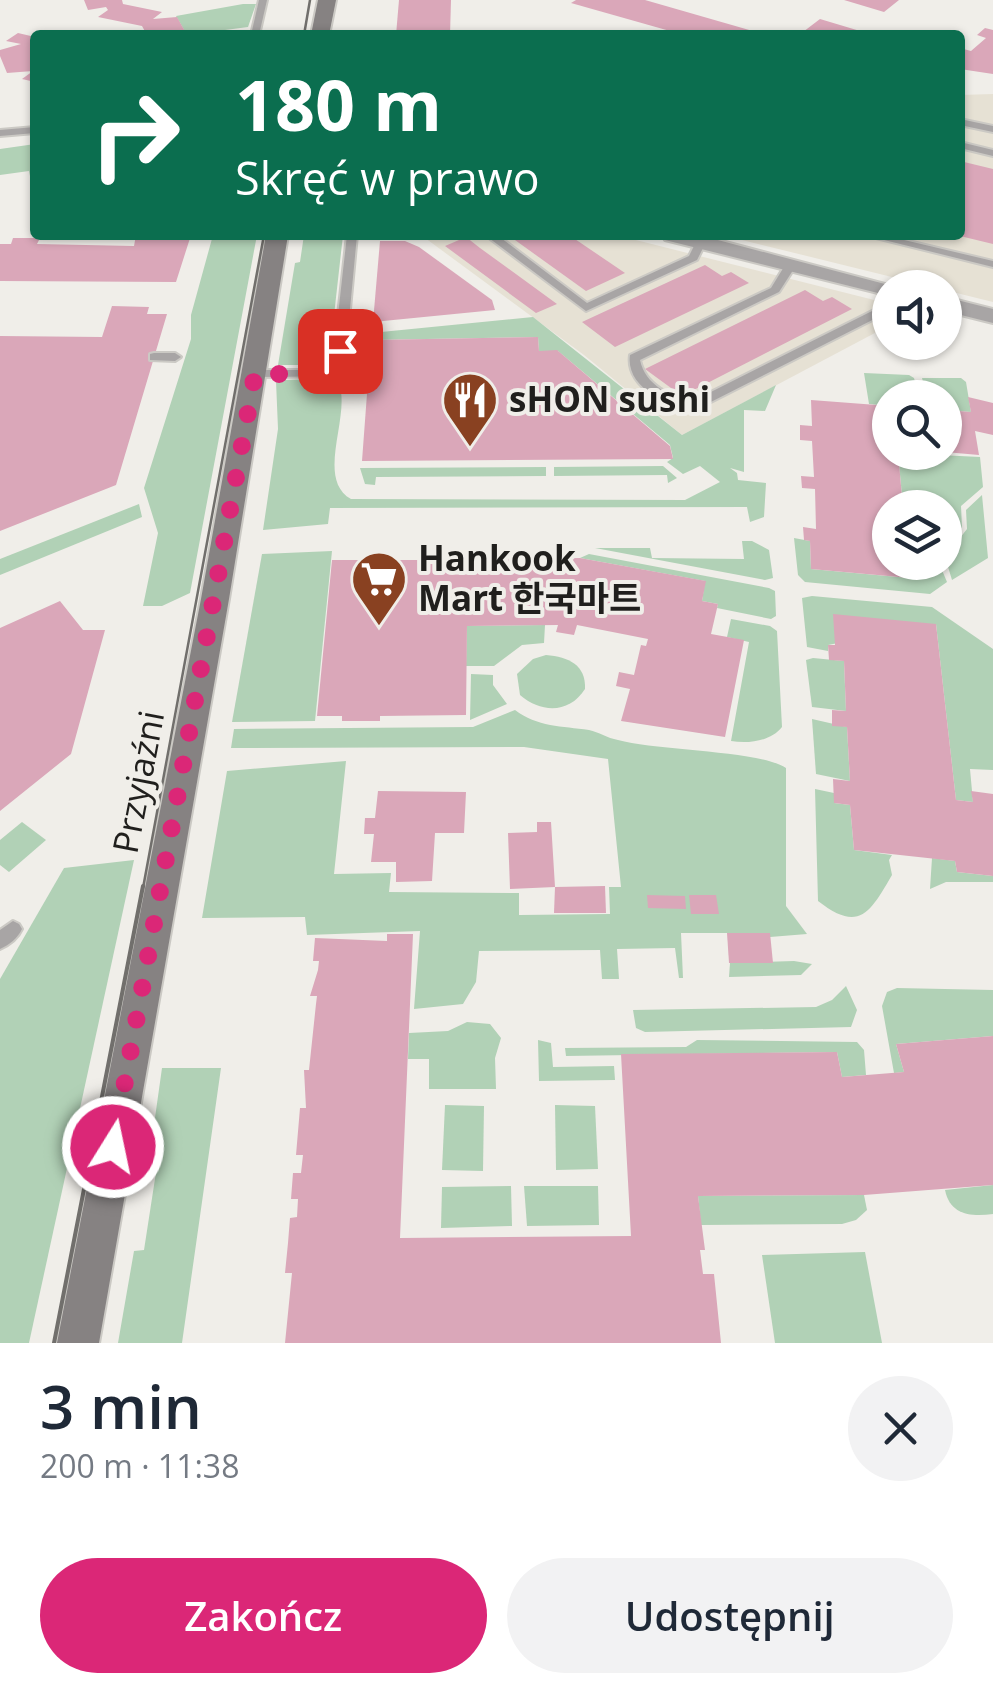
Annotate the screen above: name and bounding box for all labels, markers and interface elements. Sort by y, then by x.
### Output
text: 180 m [235,56,442,152]
icon: right [70,70,200,200]
text: Skręć w prawo [235,147,540,208]
map controls [872,270,962,580]
button: sound [872,270,962,360]
pin [298,309,383,394]
icon: arrive [313,324,368,379]
restaurant icon: sHON sushi [440,370,500,449]
place label: sHON sushi [509,375,710,422]
button: search [872,380,962,470]
button: layers [872,490,962,580]
place label: Hankook Mart 한국마트 [418,534,641,621]
supermarket icon: Hankook Mart 한국마트 [349,549,409,628]
street label: Przyjaźni [101,706,174,857]
position arrow [61,1095,165,1199]
text: 3 min [40,1365,202,1447]
button: close [848,1376,953,1481]
text: 200 m · 11:38 [40,1444,239,1487]
button: Zakończ [40,1558,487,1673]
button: Udostępnij [507,1558,953,1673]

